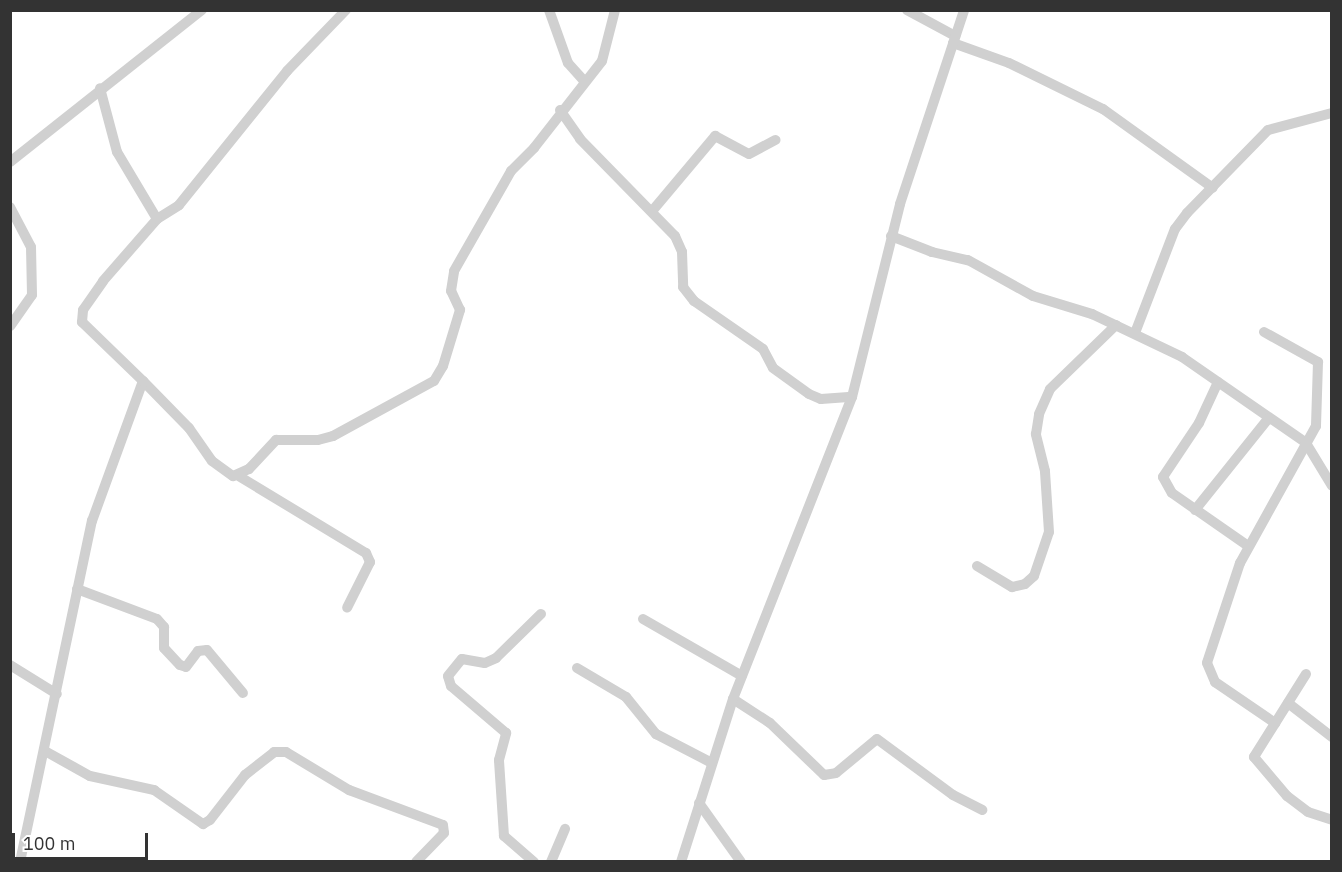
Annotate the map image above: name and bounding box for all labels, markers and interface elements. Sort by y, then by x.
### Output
scale bar [15,821,152,859]
text: 100 m [23,832,75,855]

